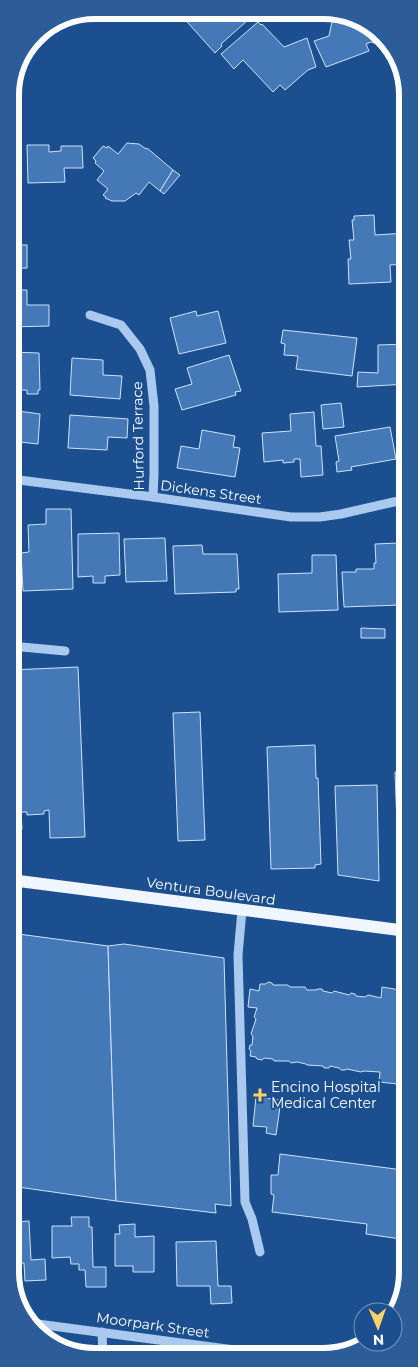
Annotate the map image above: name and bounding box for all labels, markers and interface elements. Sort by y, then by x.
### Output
street label: Hurford Terrace [128,381,148,491]
street label: Dickens Street [159,476,263,508]
street label: Ventura Boulevard [145,873,277,909]
place label: Encino Hospital Medical Center [271,1078,381,1112]
marker: Encino Hospital Medical Center [253,1088,267,1102]
north arrow [353,1302,403,1352]
street label: Moorpark Street [95,1308,211,1342]
text: N [372,1331,384,1349]

